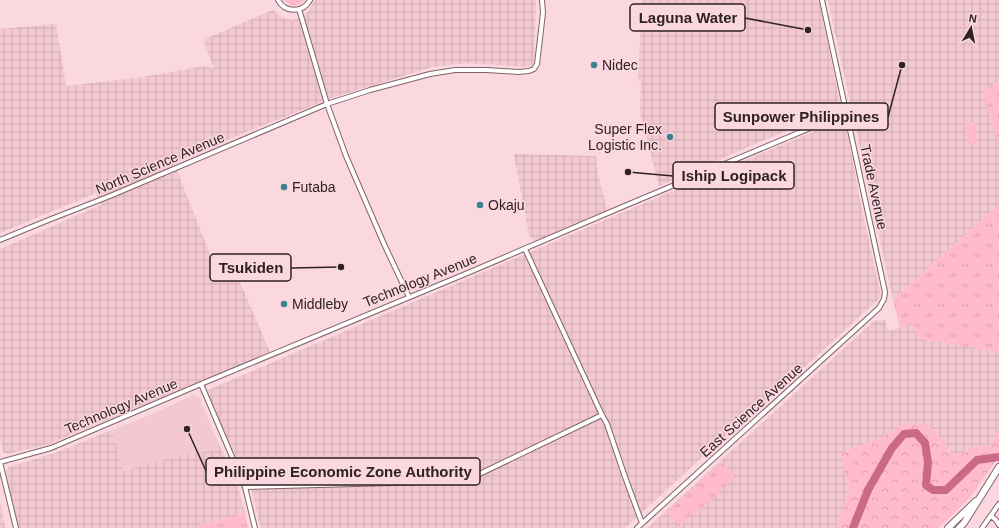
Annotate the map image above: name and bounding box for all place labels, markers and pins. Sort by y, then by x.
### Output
callout: Laguna Water [630,4,745,31]
place label: Nidec [602,57,638,73]
marker: Nidec [589,60,599,70]
callout: Sunpower Philippines [715,103,888,130]
place label: Super Flex Logistic Inc. [588,121,662,153]
marker: Super Flex Logistic Inc. [665,132,675,142]
callout: Iship Logipack [673,162,794,189]
place label: Futaba [292,179,336,195]
marker: Futaba [279,182,289,192]
place label: Okaju [488,197,525,213]
marker: Okaju [475,200,485,210]
callout: Tsukiden [210,254,291,281]
place label: Middleby [292,296,348,312]
marker: Middleby [279,299,289,309]
callout: Philippine Economic Zone Authority [206,458,480,485]

